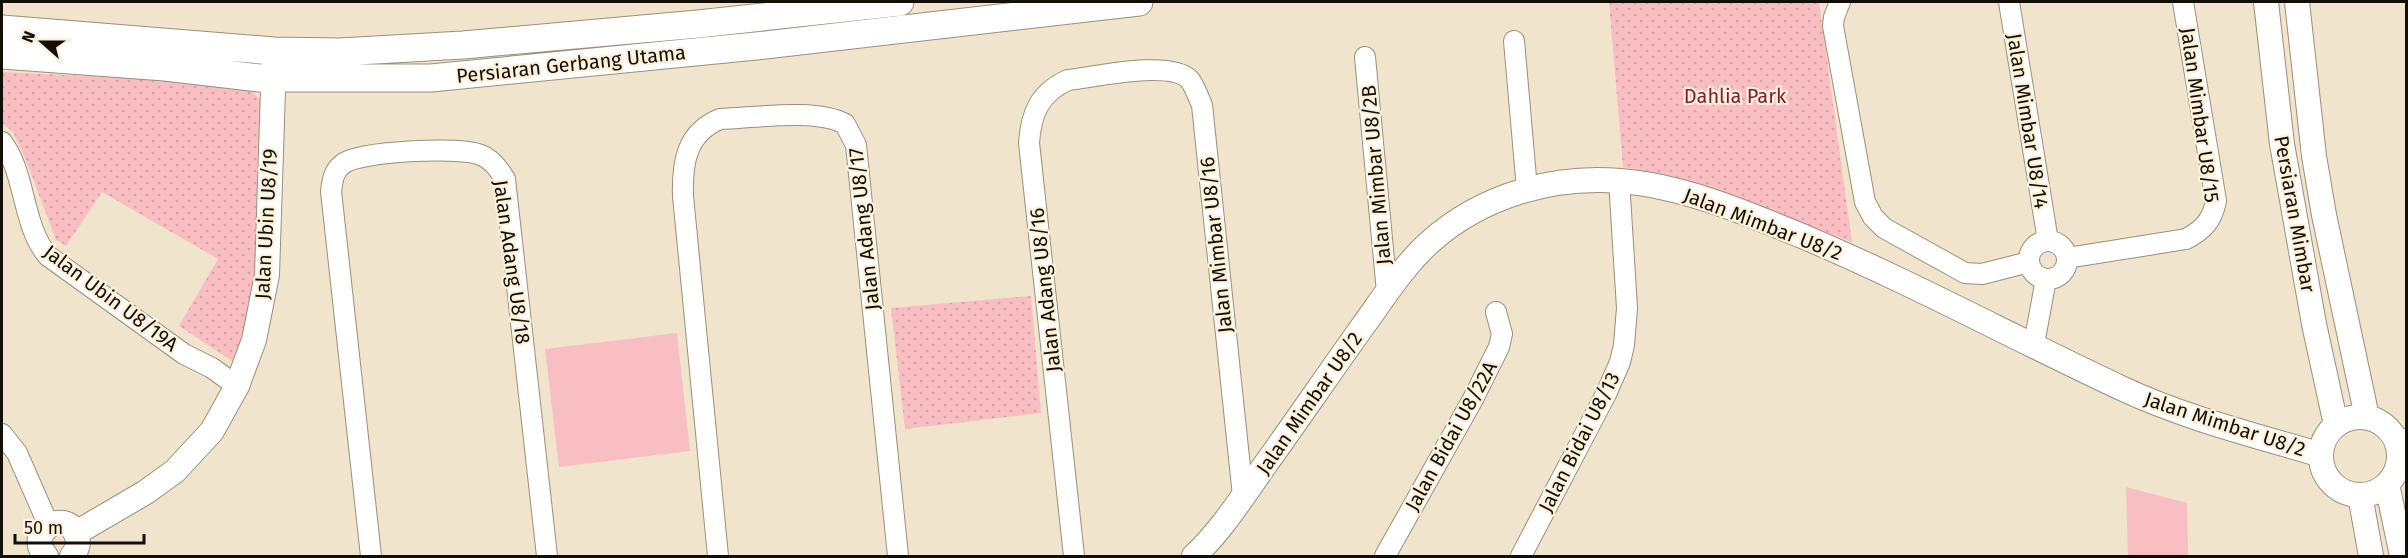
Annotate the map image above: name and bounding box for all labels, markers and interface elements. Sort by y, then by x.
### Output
north arrow [12,12,72,72]
street label: Jalan Mimbar U8/15 [2176,26,2224,204]
text: N [18,28,39,45]
street label: Jalan Mimbar U8/14 [2002,32,2054,211]
street label: Persiaran Gerbang Utama [455,40,687,88]
street label: Jalan Mimbar U8/2B [1356,84,1396,266]
park label: Dahlia Park [1684,84,1787,108]
street label: Persiaran Mimbar [2269,134,2321,295]
street label: Jalan Adang U8/17 [844,146,884,311]
street label: Jalan Ubin U8/19 [250,148,282,300]
street label: Jalan Mimbar U8/16 [1195,156,1237,334]
street label: Jalan Adang U8/18 [489,178,535,346]
street label: Jalan Mimbar U8/2 [1680,183,1846,265]
street label: Jalan Adang U8/16 [1024,207,1066,373]
street label: Jalan Ubin U8/19A [39,240,183,357]
street label: Jalan Mimbar U8/2 [1251,327,1367,479]
street label: Jalan Bidai U8/22A [1400,357,1502,515]
street label: Jalan Bidai U8/13 [1533,368,1625,516]
street label: Jalan Mimbar U8/2 [2141,387,2309,461]
scale bar [15,507,144,545]
text: 50 m [24,517,63,539]

